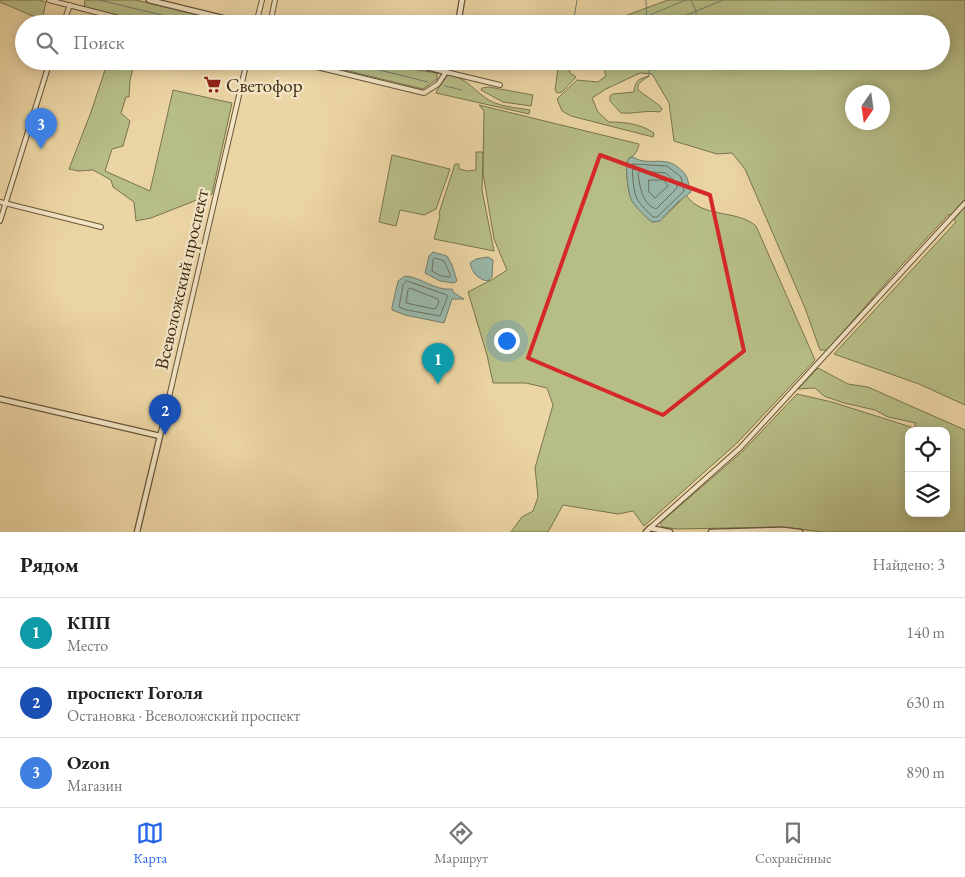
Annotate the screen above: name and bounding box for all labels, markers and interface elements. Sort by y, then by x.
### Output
search box [15,15,950,70]
icon: search [33,29,61,57]
text: Поиск [73,30,125,55]
place label: Светофор [226,73,303,98]
supermarket icon: Светофор [202,75,222,95]
north arrow [845,85,890,130]
pin: 3 [25,108,57,149]
street label: Всеволожский проспект [149,186,214,372]
your location [494,328,520,354]
pin: 1 [422,343,454,384]
pin: 2 [149,394,181,435]
map controls [905,427,950,517]
button: locate [905,427,950,472]
button: layers [905,472,950,517]
text: Рядом [20,551,79,578]
text: Найдено: 3 [873,554,945,575]
text: КПП [67,610,110,635]
text: 1 [32,622,40,643]
text: 140 m [906,622,945,643]
text: Место [67,635,108,656]
text: проспект Гоголя [67,680,203,705]
text: 2 [32,692,40,713]
text: 630 m [906,692,945,713]
text: Остановка · Всеволожский проспект [67,705,300,726]
text: Ozon [67,750,110,775]
text: 3 [32,762,40,783]
text: 890 m [906,762,945,783]
text: Магазин [67,775,122,796]
tab: Карта [134,819,167,867]
tab: Маршрут [434,819,488,867]
tab: Сохранённые [755,819,831,867]

